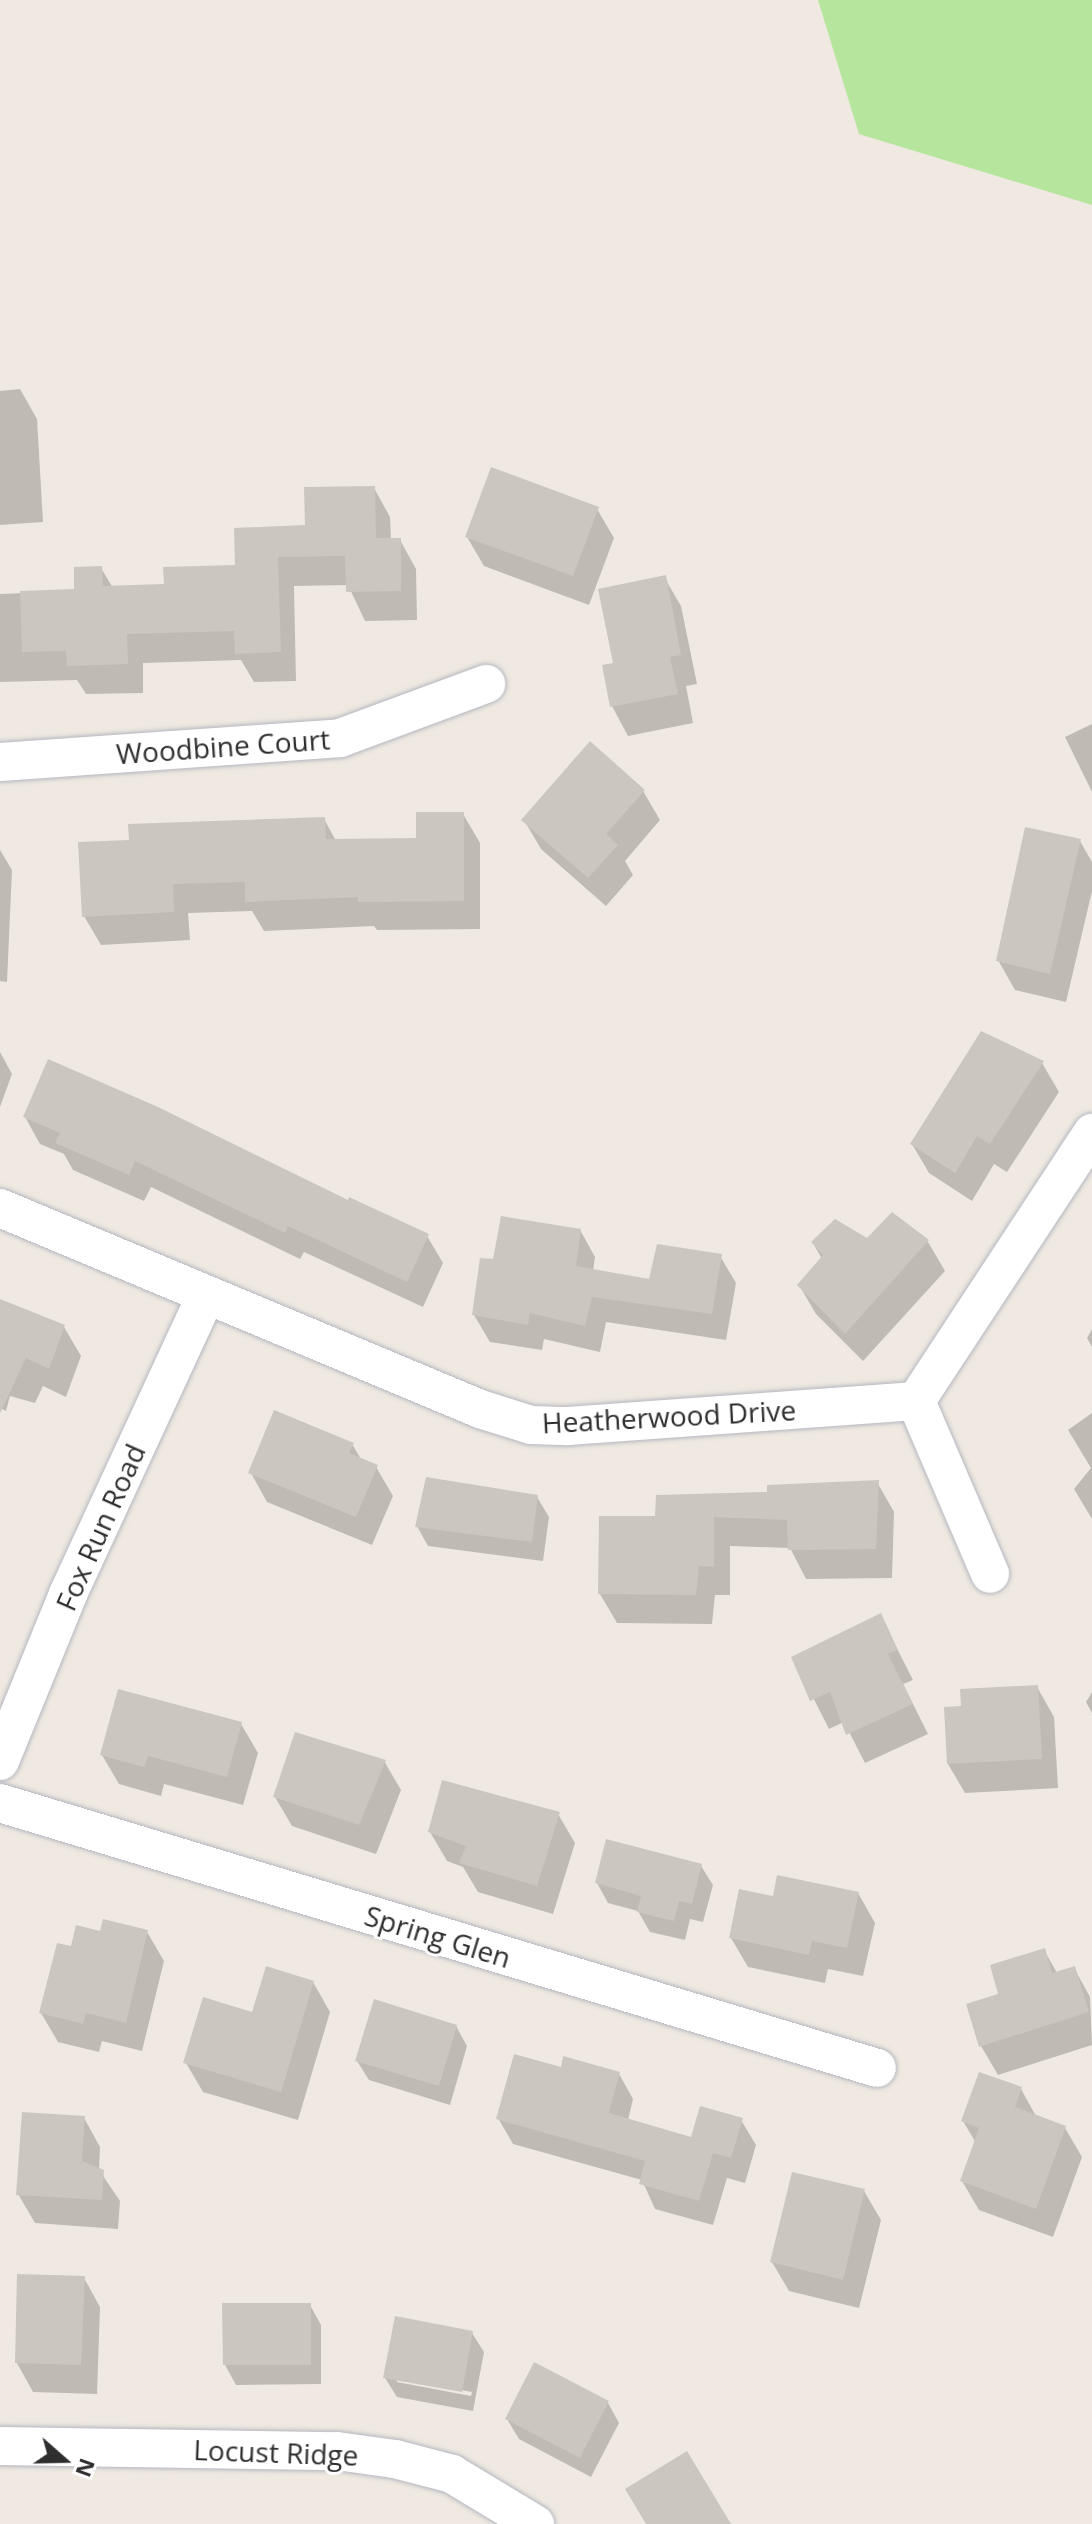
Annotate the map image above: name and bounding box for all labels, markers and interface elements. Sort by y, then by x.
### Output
street label: Woodbine Court [115,722,331,770]
street label: Heatherwood Drive [541,1393,797,1439]
street label: Fox Run Road [48,1438,152,1616]
street label: Spring Glen [361,1898,515,1974]
north arrow [24,2420,104,2500]
street label: Locust Ridge [193,2432,359,2472]
text: N [69,2455,104,2482]

